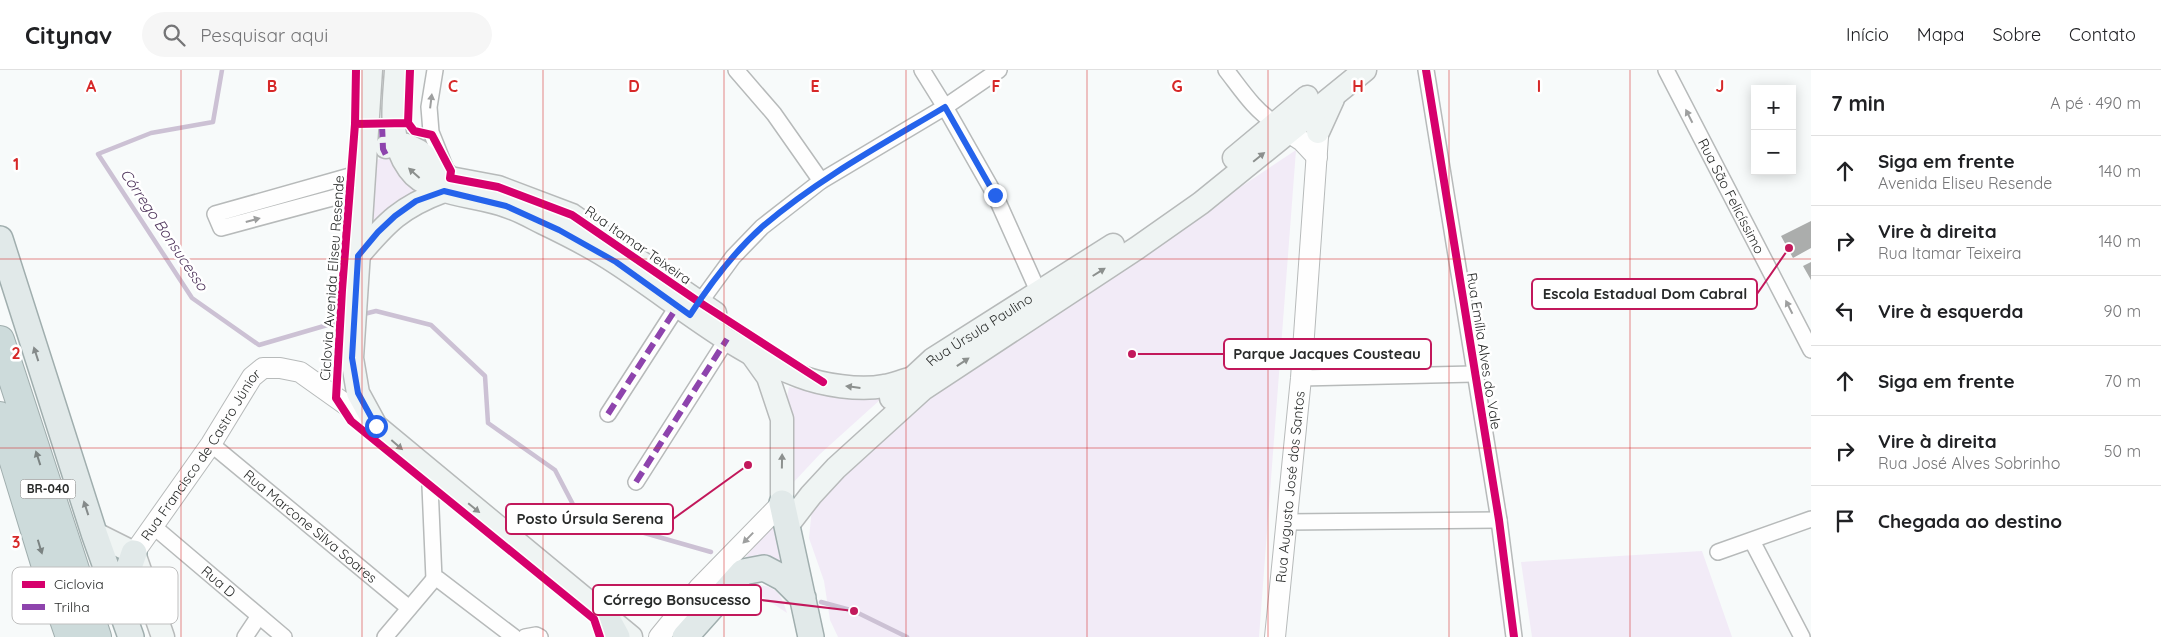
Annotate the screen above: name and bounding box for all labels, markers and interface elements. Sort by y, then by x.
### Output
search box [142,12,492,57]
text: Citynav [25,20,112,50]
icon: search [160,21,188,49]
text: Pesquisar aqui [200,23,328,47]
text: Início [1846,23,1889,46]
text: Mapa [1917,23,1964,46]
text: Sobre [1992,23,2041,46]
text: Contato [2069,23,2136,46]
text: A [86,76,97,96]
text: B [267,76,277,96]
text: C [448,76,458,96]
text: D [628,76,640,96]
text: E [810,76,820,96]
text: F [992,76,1001,96]
text: G [1171,76,1183,96]
text: H [1352,76,1364,96]
text: I [1537,76,1541,96]
text: J [1716,76,1724,96]
map controls [1751,85,1796,175]
button: + [1751,85,1796,130]
text: 7 min [1831,90,1885,116]
one-way arrow [427,92,435,108]
text: A pé · 490 m [2050,93,2141,113]
one-way arrow [1685,109,1694,123]
button: − [1751,130,1796,175]
street label: Rua São Felicíssimo [1694,135,1769,257]
text: Siga em frente [1878,149,2015,173]
one-way arrow [1252,151,1265,162]
text: 1 [13,154,19,174]
icon: ahead [1831,157,1859,185]
text: 140 m [2098,161,2141,181]
water label: Córrego Bonsucesso [117,165,213,295]
one-way arrow [408,167,420,179]
text: Avenida Eliseu Resende [1878,173,2052,193]
street label: Ciclovia Avenida Eliseu Resende [316,175,348,381]
route end [984,184,1007,207]
street label: Rua Itamar Teixeira [581,202,695,288]
one-way arrow [246,215,261,223]
text: Vire à direita [1878,219,1997,243]
icon: right [1831,227,1859,255]
text: 140 m [2098,231,2141,251]
text: Rua Itamar Teixeira [1878,243,2022,263]
one-way arrow [1092,267,1105,277]
street label: Rua Emília Alves do Vale [1463,271,1505,431]
callout: Escola Estadual Dom Cabral [1532,279,1757,309]
text: Escola Estadual Dom Cabral [1543,284,1747,303]
street label: Rua Úrsula Paulino [922,289,1036,370]
icon: left [1831,297,1859,325]
one-way arrow [1785,299,1793,314]
text: Vire à esquerda [1878,299,2023,323]
text: 90 m [2104,301,2141,321]
callout: Parque Jacques Cousteau [1224,339,1431,369]
text: 2 [11,343,21,363]
text: Parque Jacques Cousteau [1233,344,1421,363]
one-way arrow [32,346,40,361]
one-way arrow [956,357,970,366]
street label: Rua Francisco de Castro Júnior [137,364,265,544]
icon: ahead [1831,367,1859,395]
text: Siga em frente [1878,369,2015,393]
text: 70 m [2104,371,2141,391]
one-way arrow [845,383,861,391]
street label: Rua Augusto José dos Santos [1271,390,1309,584]
route start [365,415,388,438]
text: Vire à direita [1878,429,1997,453]
icon: right [1831,437,1859,465]
one-way arrow [391,439,404,450]
text: 50 m [2104,441,2141,461]
one-way arrow [34,450,42,465]
one-way arrow [778,453,786,469]
text: Rua José Alves Sobrinho [1878,453,2060,473]
street label: Rua Marcone Silva Soares [240,466,381,587]
road number: BR-040 [20,479,76,498]
one-way arrow [81,501,89,516]
one-way arrow [467,503,480,514]
callout: Posto Úrsula Serena [506,504,673,534]
icon: arrive [1831,507,1859,535]
text: Posto Úrsula Serena [516,509,664,528]
text: Chegada ao destino [1878,509,2062,533]
one-way arrow [742,531,754,543]
text: 3 [12,532,20,552]
one-way arrow [36,539,44,554]
street label: Rua D [198,562,240,601]
legend [12,567,178,624]
text: Ciclovia [54,575,104,593]
callout: Córrego Bonsucesso [593,585,761,615]
text: Córrego Bonsucesso [603,590,751,609]
text: Trilha [54,598,90,616]

